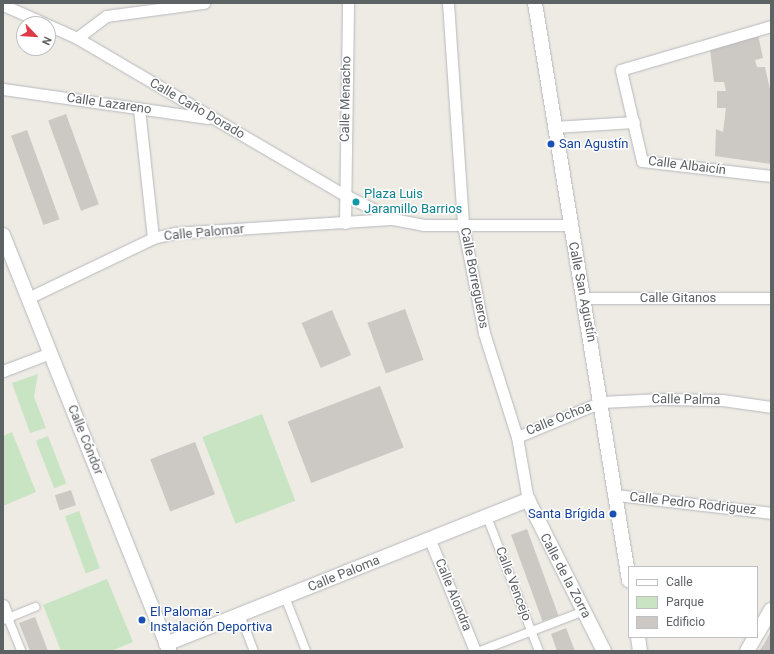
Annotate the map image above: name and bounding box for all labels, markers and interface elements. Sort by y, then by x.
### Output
north arrow [16,16,56,56]
text: N [39,35,54,47]
street label: Calle Menacho [337,56,355,142]
street label: Calle Caño Dorado [147,75,247,143]
street label: Calle Lazareno [66,90,152,118]
place label: San Agustín [559,136,629,152]
marker: San Agustín [546,139,556,149]
street label: Calle Albaicín [647,153,727,179]
place label: Plaza Luis Jaramillo Barrios [364,187,462,218]
marker: Plaza Luis Jaramillo Barrios [351,197,361,207]
street label: Calle Palomar [163,222,245,244]
street label: Calle Borregueros [457,226,491,330]
street label: Calle San Agustín [565,241,599,343]
street label: Calle Gitanos [640,290,716,306]
street label: Calle Palma [651,392,721,408]
street label: Calle Ochoa [524,399,594,439]
street label: Calle Cóndor [64,403,106,477]
street label: Calle Pedro Rodriguez [629,490,757,518]
place label: Santa Brígida [528,506,605,522]
marker: Santa Brígida [608,509,618,519]
street label: Calle de la Zorra [536,531,594,621]
street label: Calle Vencejo [492,545,534,623]
street label: Calle Paloma [306,552,382,596]
street label: Calle Alondra [431,556,475,634]
legend [628,566,758,638]
text: Calle [666,575,693,589]
text: Parque [666,595,704,609]
place label: El Palomar - Instalación Deportiva [150,605,272,636]
marker: El Palomar - Instalación Deportiva [137,615,147,625]
text: Edificio [666,615,705,629]

